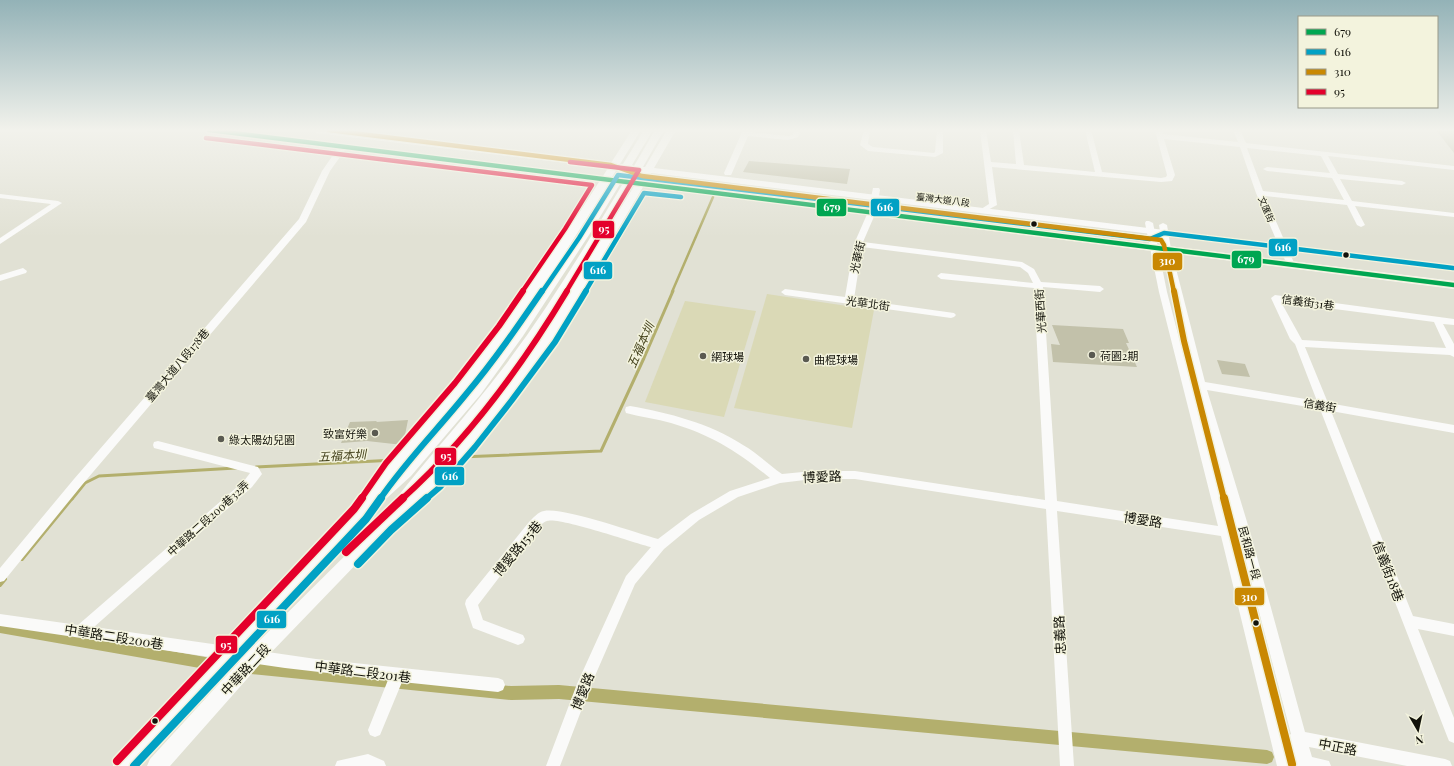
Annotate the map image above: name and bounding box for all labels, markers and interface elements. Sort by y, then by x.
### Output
legend [1298,16,1438,108]
text: 679 [1334,23,1351,39]
text: 616 [1334,43,1351,59]
text: 310 [1334,63,1351,79]
text: 95 [1334,83,1345,99]
street label: 臺灣大道八段 [915,190,971,208]
street label: 文匯街 [1256,194,1278,224]
line badge: 679 [816,198,847,217]
line badge: 616 [870,198,900,217]
text: 679 [823,199,841,214]
text: 616 [877,199,893,214]
unlabelled marker [1029,219,1039,229]
line badge: 95 [592,220,615,239]
text: 95 [598,221,610,236]
line badge: 616 [1268,238,1298,257]
street label: 光華街 [846,239,868,275]
text: 616 [1275,239,1291,254]
line badge: 679 [1231,250,1262,269]
unlabelled marker [1341,250,1351,260]
text: 679 [1237,251,1255,266]
line badge: 310 [1152,252,1183,271]
text: 310 [1159,253,1175,268]
line badge: 616 [583,261,613,280]
text: 616 [590,262,606,277]
street label: 光華西街 [1031,289,1049,333]
street label: 信義街31巷 [1281,291,1335,313]
street label: 光華北街 [845,293,891,313]
water label: 五福本圳 [623,318,658,370]
street label: 臺灣大道八段178巷 [142,325,212,405]
place label: 荷園2期 [1100,348,1138,363]
place label: 網球場 [711,349,744,364]
marker: 荷園2期 [1087,350,1097,360]
marker: 網球場 [698,351,708,361]
place label: 曲棍球場 [814,352,858,367]
marker: 曲棍球場 [801,354,811,364]
street label: 信義街 [1303,395,1337,415]
place label: 致富好樂 [323,426,367,441]
marker: 致富好樂 [370,428,380,438]
place label: 綠太陽幼兒園 [229,432,295,447]
marker: 綠太陽幼兒園 [216,434,226,444]
water label: 五福本圳 [318,446,368,464]
line badge: 95 [434,447,457,466]
text: 95 [440,448,452,463]
line badge: 616 [434,466,465,486]
street label: 博愛路 [802,467,842,485]
text: 616 [442,468,458,483]
street label: 中華路二段200巷32弄 [164,477,252,559]
street label: 博愛路 [1122,508,1164,530]
street label: 博愛路155巷 [489,517,545,579]
street label: 民和路一段 [1236,524,1264,582]
street label: 信義街18巷 [1370,538,1408,604]
line badge: 310 [1234,587,1265,606]
text: 310 [1241,589,1257,604]
line badge: 616 [256,610,287,629]
text: 616 [264,611,280,626]
street label: 忠義路 [1049,615,1069,655]
unlabelled marker [1251,618,1261,628]
street label: 中華路二段200巷 [63,620,165,652]
line badge: 95 [215,635,238,654]
text: 95 [220,637,232,652]
street label: 中華路二段 [217,639,273,699]
street label: 中華路二段201巷 [314,657,412,685]
street label: 博愛路 [567,670,597,712]
north arrow [1398,710,1438,750]
unlabelled marker [150,716,160,726]
text: N [1414,732,1425,748]
street label: 中正路 [1317,734,1359,758]

